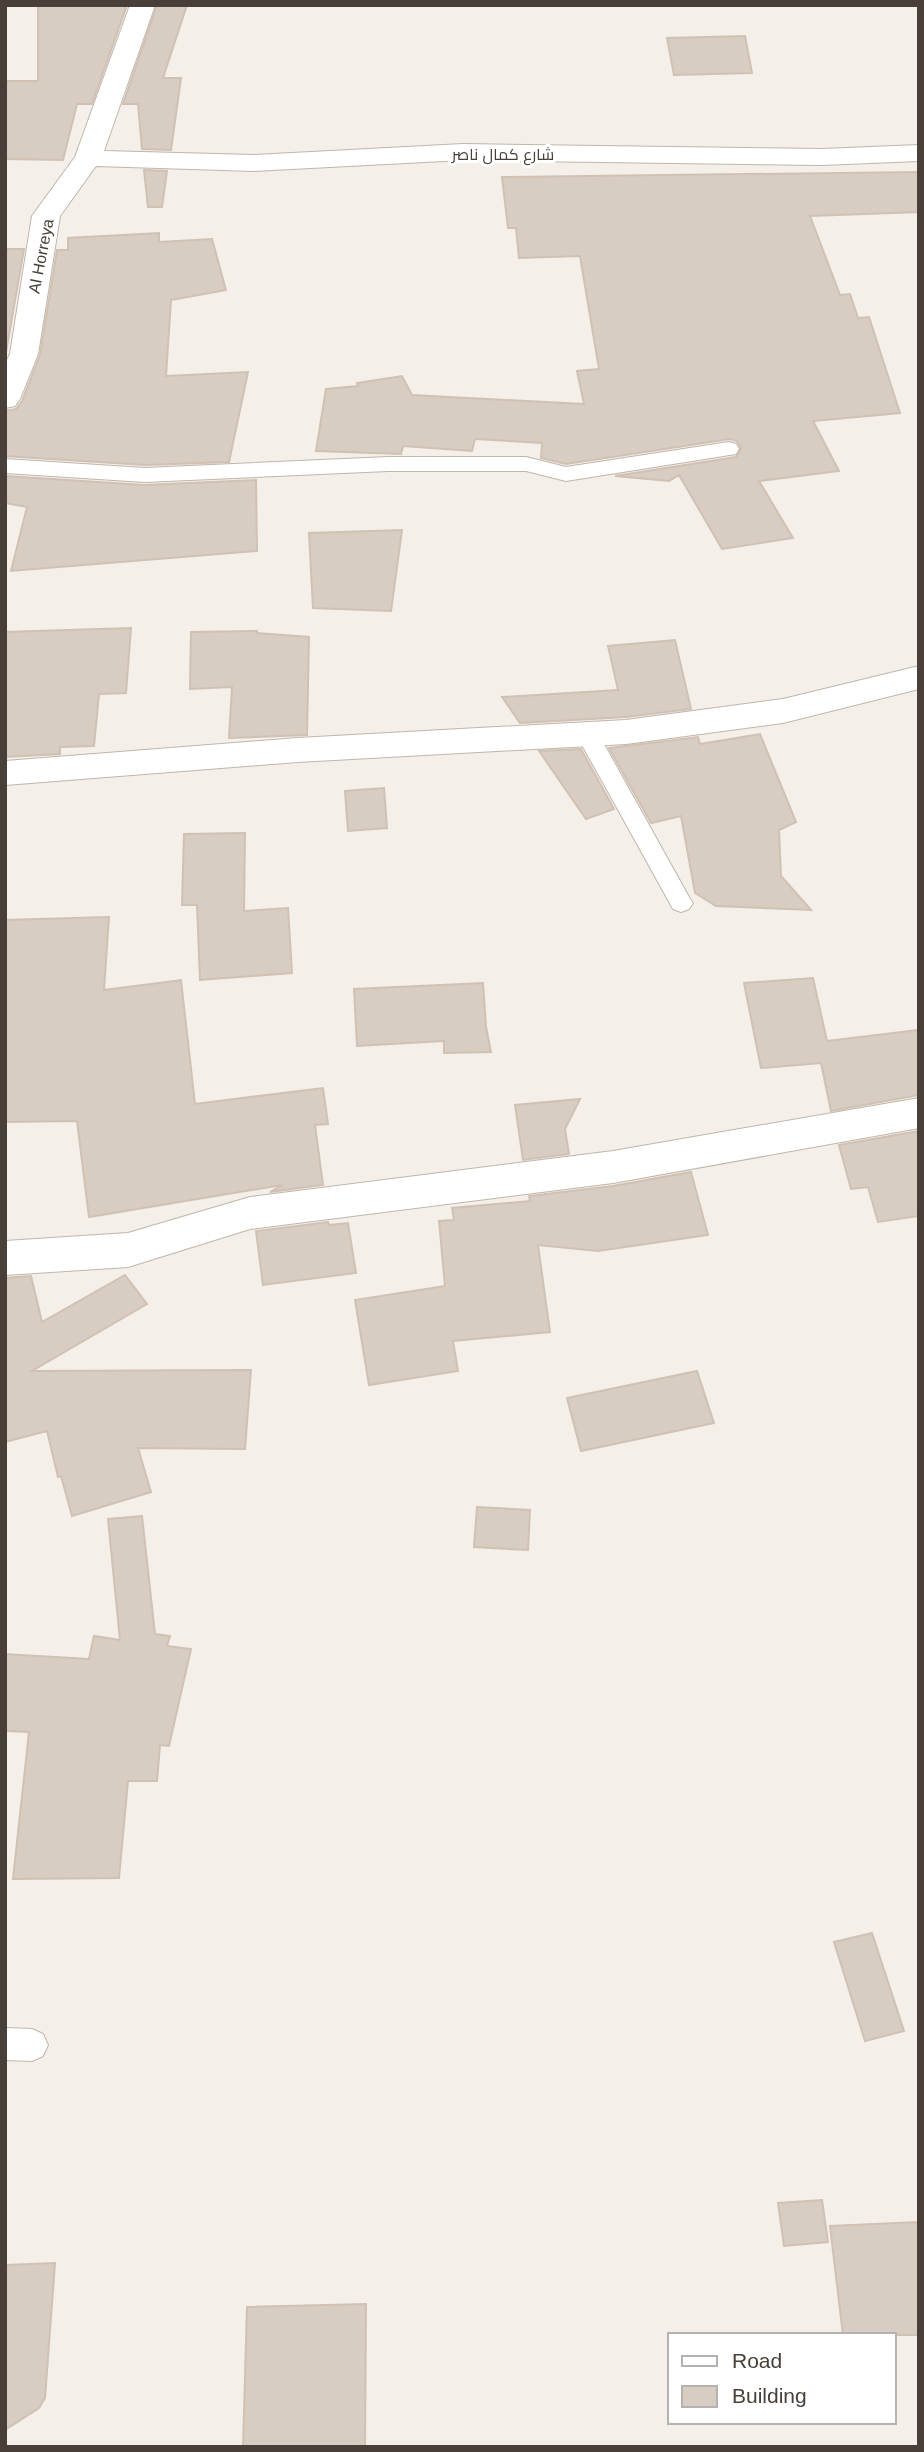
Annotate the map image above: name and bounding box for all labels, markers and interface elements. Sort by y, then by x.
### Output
street label: شارع كمال ناصر [451,146,554,166]
street label: Al Horreya [25,217,57,295]
legend [668,2333,896,2424]
text: Road [732,2349,782,2372]
text: Building [732,2384,807,2407]

